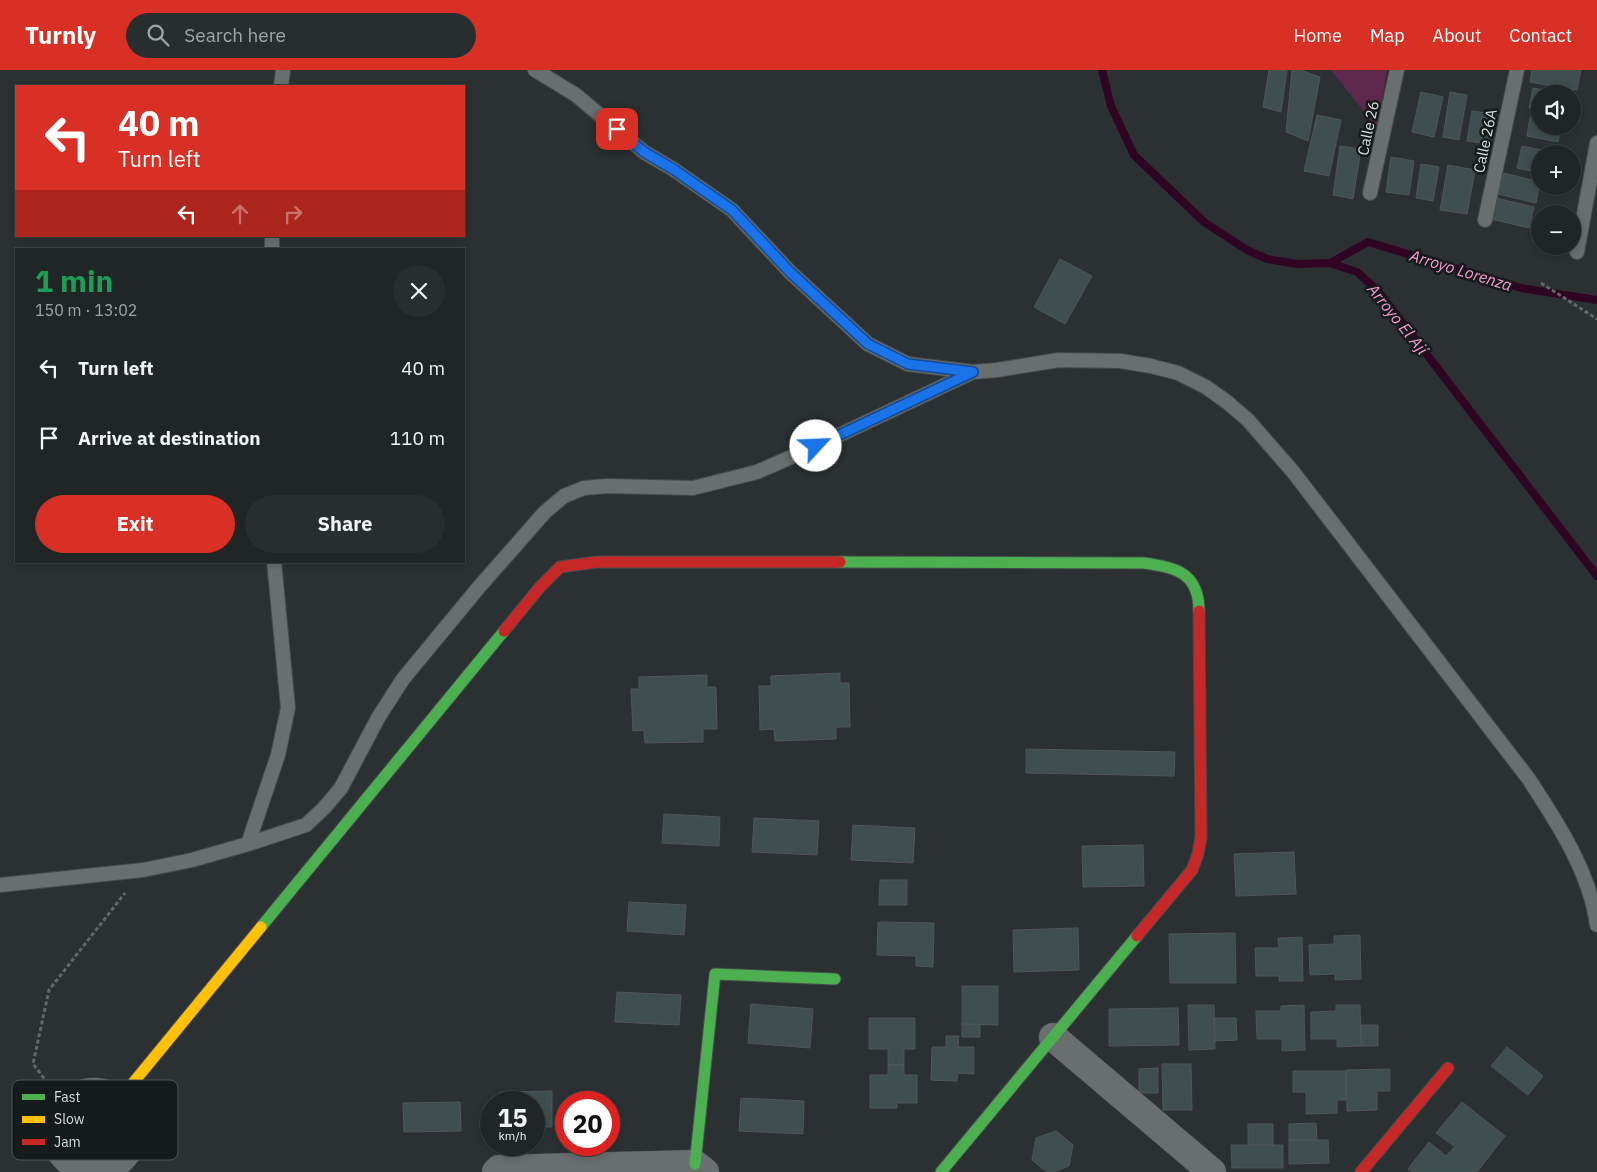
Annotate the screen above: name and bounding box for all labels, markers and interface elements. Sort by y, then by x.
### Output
search box [126,13,476,58]
text: Turnly [25,19,96,51]
icon: search [144,21,172,49]
text: Search here [184,23,286,47]
text: Home [1294,24,1342,47]
text: Map [1370,24,1405,47]
text: About [1433,24,1481,47]
text: Contact [1509,24,1572,47]
map controls [1531,85,1581,255]
button: sound [1531,85,1581,135]
street label: Calle 26 [1353,99,1383,157]
text: 40 m [118,100,200,146]
icon: left [35,105,100,170]
street label: Calle 26A [1469,107,1501,175]
pin [596,108,638,150]
icon: arrive [603,115,631,143]
text: Turn left [118,144,201,173]
button: + [1531,145,1581,195]
icon: left [173,200,201,228]
icon: ahead [226,200,254,228]
icon: right [279,200,307,228]
button: − [1531,205,1581,255]
water label: Arroyo Lorenza [1407,245,1515,295]
text: 1 min [35,261,113,300]
button: close [393,265,445,317]
water label: Arroyo El Ají [1363,279,1434,360]
text: 150 m · 13:02 [35,300,137,320]
icon: left [35,354,63,382]
text: Turn left [78,356,154,380]
text: 40 m [401,356,445,380]
position arrow [789,419,841,471]
icon: arrive [35,424,63,452]
text: Arrive at destination [78,426,261,450]
text: 110 m [390,426,445,450]
button: Exit [35,495,235,553]
button: Share [245,495,445,553]
legend [12,1080,178,1160]
text: Fast [54,1088,80,1106]
speed limit sign: 20 [555,1091,620,1156]
text: 15 [497,1101,528,1134]
text: Slow [54,1110,85,1128]
text: km/h [498,1128,527,1143]
text: Jam [54,1133,81,1151]

